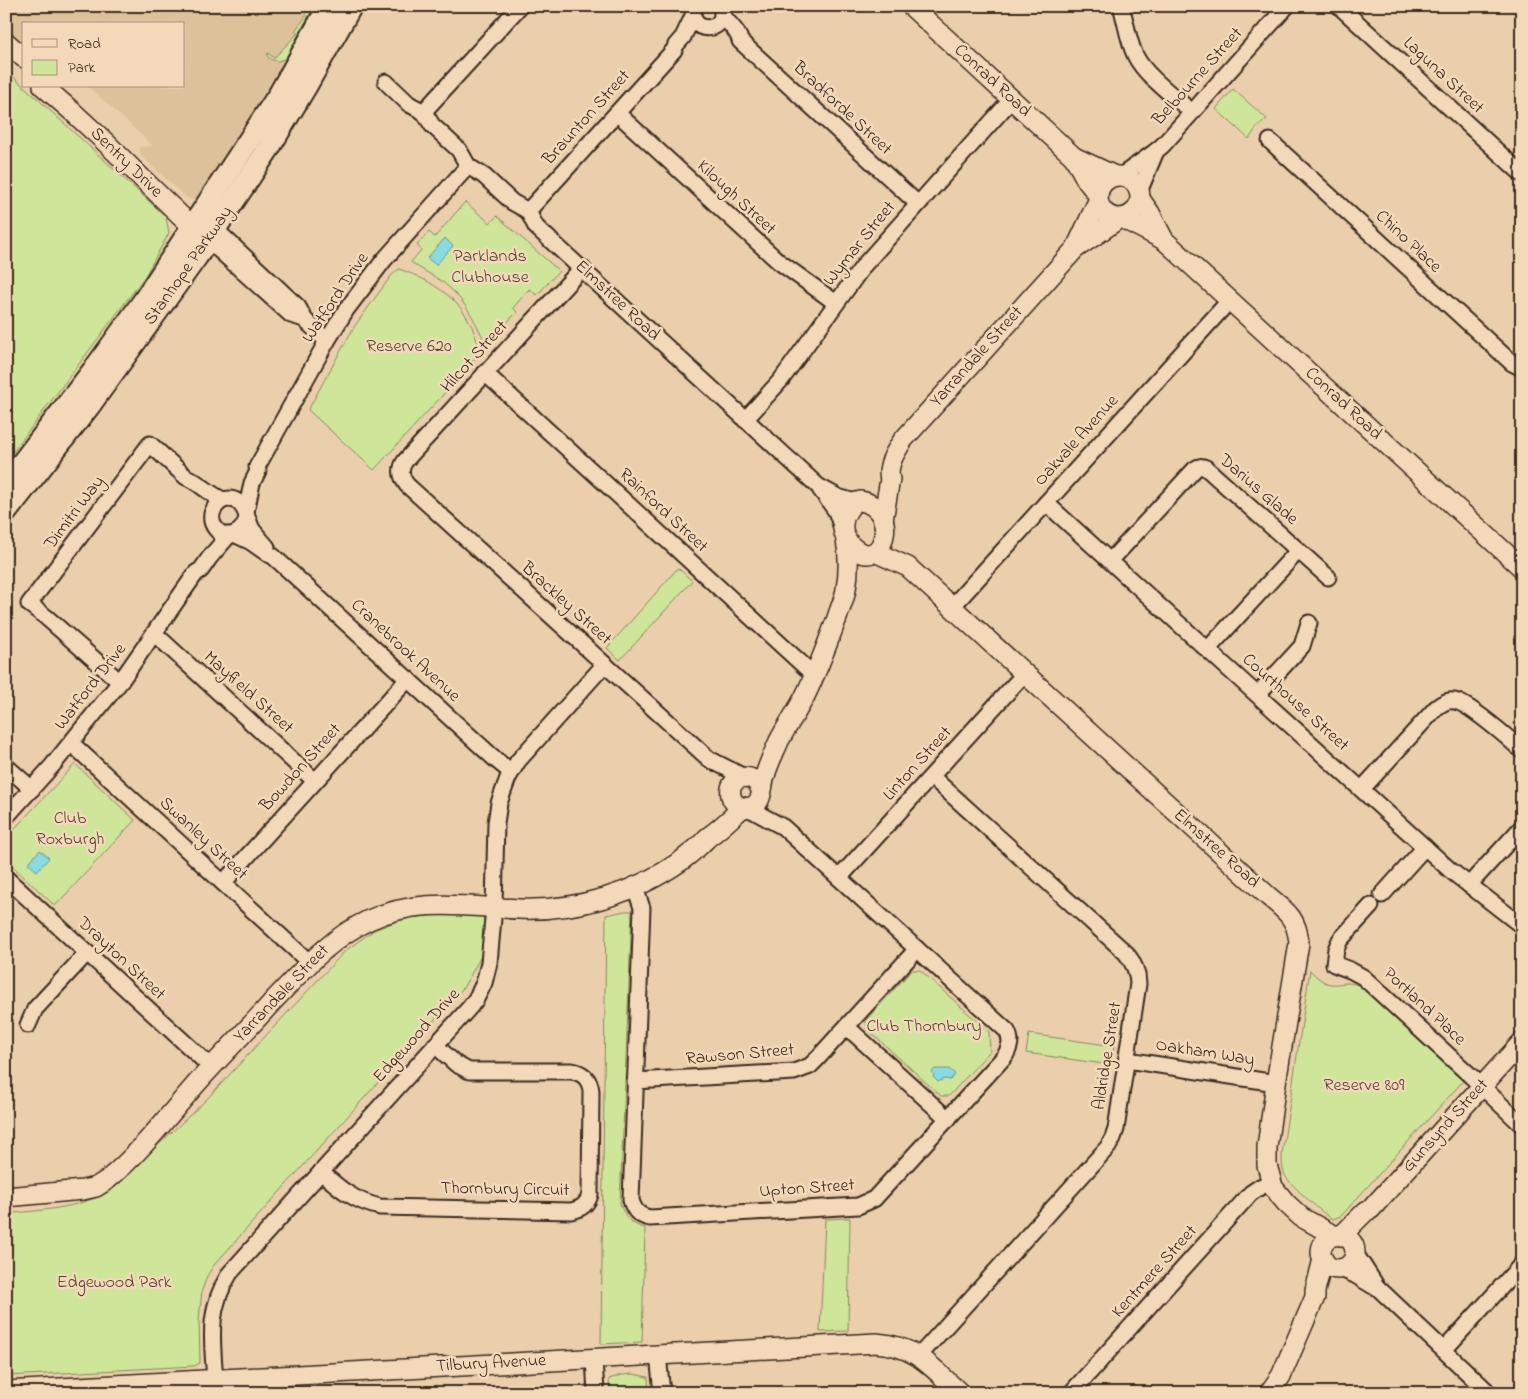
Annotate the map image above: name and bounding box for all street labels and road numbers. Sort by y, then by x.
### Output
street label: Belbourne Street [1146,22,1249,133]
street label: Laguna Street [1396,31,1490,121]
street label: Conrad Road [948,38,1036,124]
street label: Bradforde Street [786,55,898,162]
street label: Braunton Street [536,64,637,172]
street label: Sentry Drive [84,122,169,205]
street label: Kilough Street [690,154,782,242]
street label: Wymar Street [817,196,903,292]
street label: Stanhope Parkway [138,201,240,331]
street label: Chino Place [1369,204,1448,280]
street label: Watford Drive [296,247,376,348]
street label: Elmstree Road [568,255,666,347]
street label: Yarrandale Street [924,301,1030,413]
street label: Hilcot Street [435,315,515,399]
street label: Conrad Road [1299,361,1387,447]
street label: Oakvale Avenue [1029,389,1126,493]
street label: Darius Glade [1212,447,1304,533]
street label: Rainford Street [612,463,714,559]
street label: Dimitri Way [38,471,111,556]
street label: Brackley Street [514,555,617,652]
street label: Cranebrook Avenue [344,593,466,709]
street label: Watford Drive [49,637,134,736]
street label: Mayfield Street [197,645,299,741]
street label: Courthouse Street [1236,648,1354,758]
street label: Bowdon Street [253,718,348,819]
street label: Linton Street [877,721,959,807]
street label: Swanley Street [153,791,253,887]
street label: Elmstree Road [1167,803,1265,895]
street label: Drayton Street [70,910,171,1007]
street label: Yarrandale Street [228,939,336,1049]
street label: Portland Place [1377,962,1472,1053]
street label: Edgewood Drive [367,982,468,1090]
street label: Aldridge Street [1087,1000,1130,1112]
street label: Oakham Way [1154,1032,1256,1074]
street label: Rawson Street [685,1037,795,1073]
street label: Gunsynd Street [1397,1073,1495,1179]
street label: Upton Street [759,1173,855,1205]
street label: Thornbury Circuit [440,1176,570,1204]
street label: Kentmere Street [1106,1220,1204,1324]
street label: Tilbury Avenue [435,1348,548,1380]

